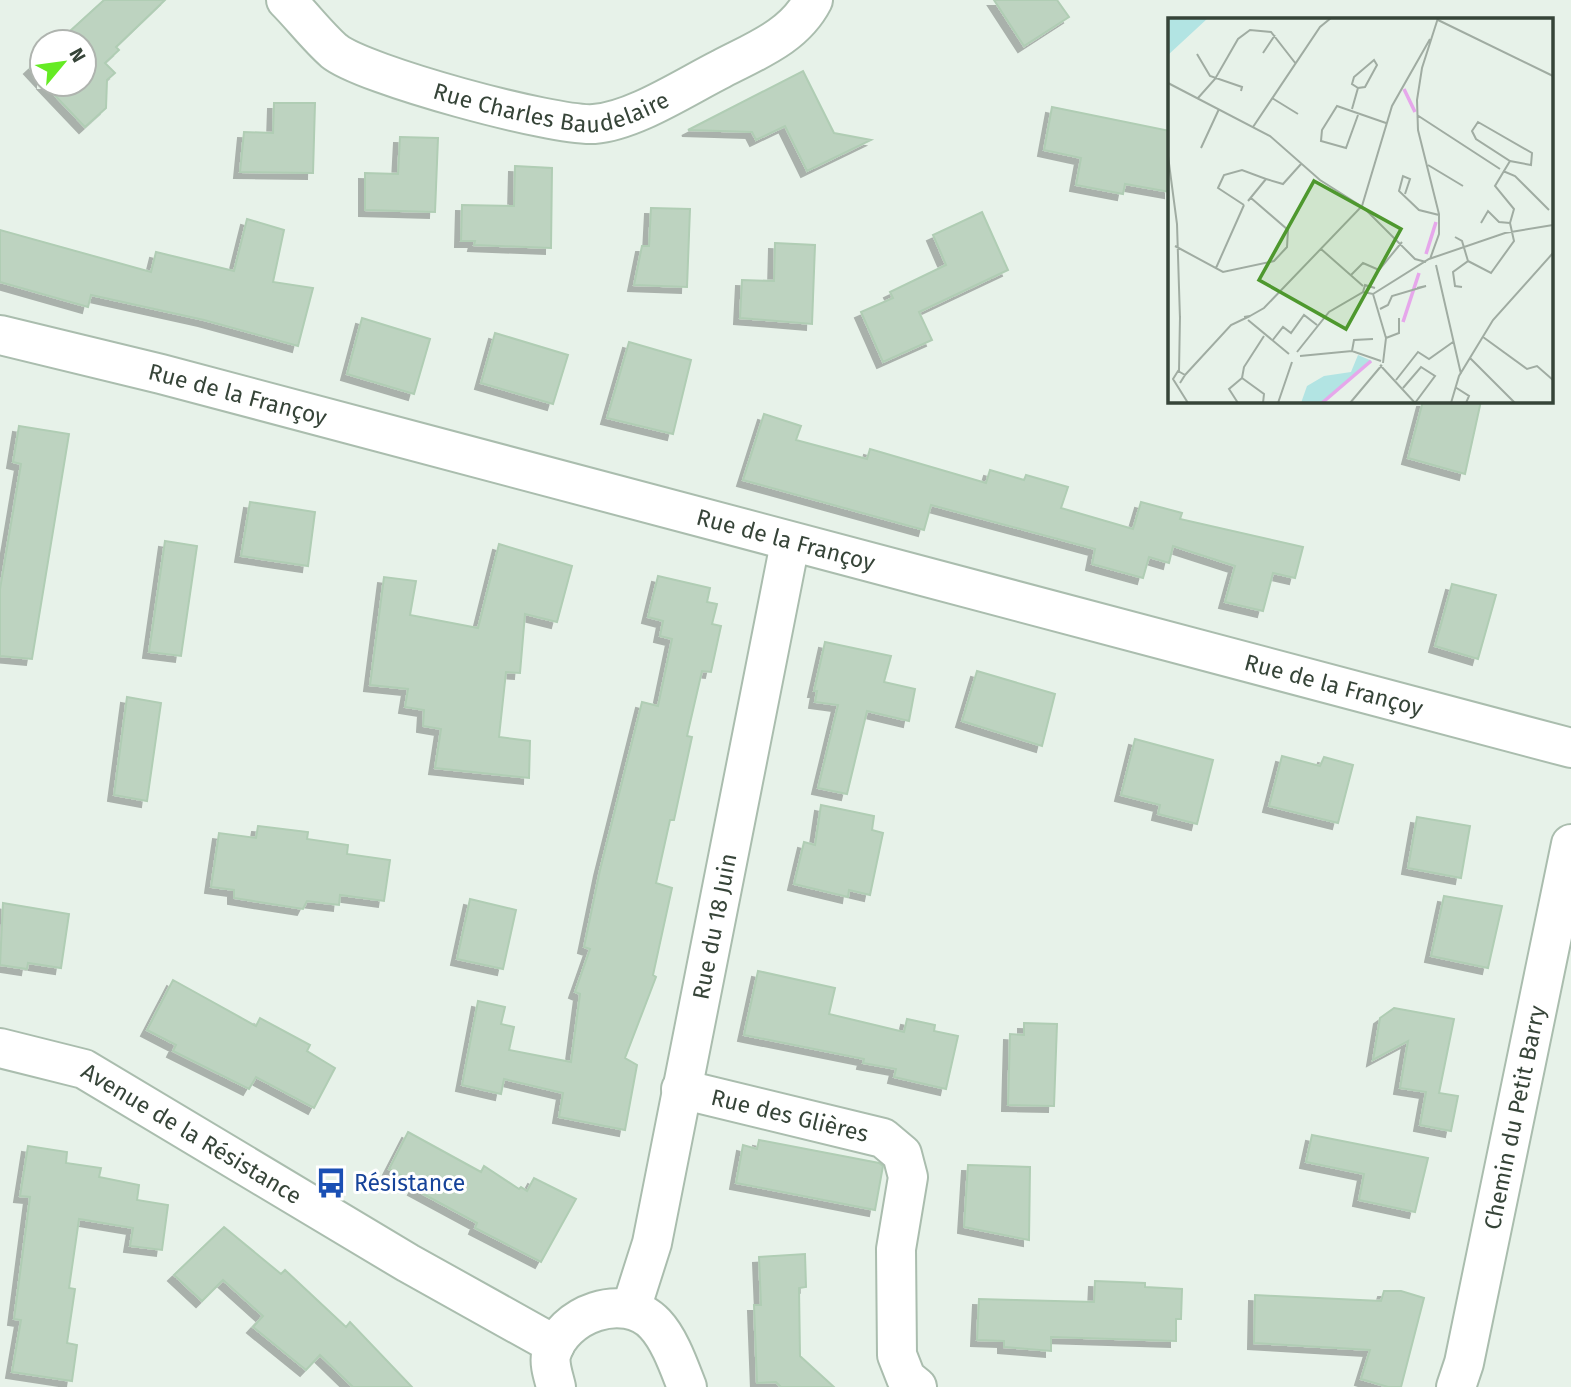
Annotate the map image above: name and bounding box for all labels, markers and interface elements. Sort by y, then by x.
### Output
inset map [1168,18,1554,402]
north arrow [28,28,98,98]
text: N [64,44,91,66]
street label: Rue Charles Baudelaire [430,72,672,104]
text: Rue Charles Baudelaire [430,77,674,138]
street label: Rue de la Françoy [146,357,331,432]
street label: Rue de la Françoy [693,503,879,577]
street label: Rue de la Françoy [1242,648,1427,722]
street label: Rue du 18 Juin [686,851,743,1002]
street label: Chemin du Petit Barry [1478,1002,1551,1232]
street label: Avenue de la Résistance [77,1057,307,1210]
street label: Rue des Glières [708,1083,871,1148]
bus stop icon: Résistance [314,1166,348,1200]
place label: Résistance [354,1169,465,1197]

